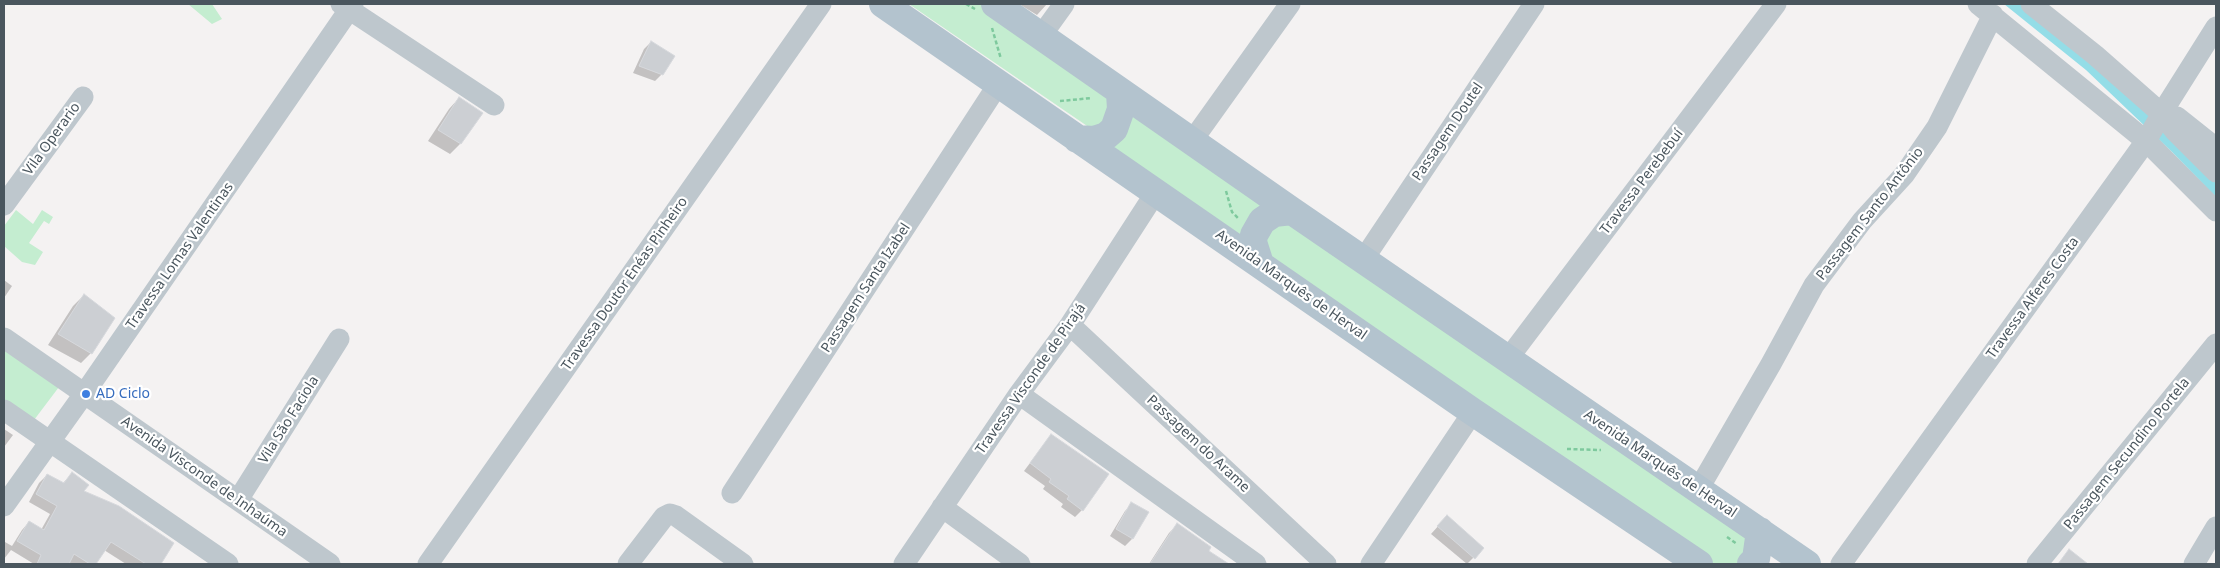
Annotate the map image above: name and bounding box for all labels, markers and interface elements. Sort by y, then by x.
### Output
street label: Passagem Doutel [1409,80,1487,184]
street label: Vila Operario [20,99,84,179]
street label: Travessa Perebebuí [1597,126,1687,238]
street label: Passagem Santo Antônio [1813,144,1927,284]
street label: Travessa Lomas Valentinas [123,179,237,333]
street label: Travessa Doutor Enéas Pinheiro [558,194,692,374]
street label: Passagem Santa Izabel [818,220,914,356]
street label: Avenida Marquês de Herval [1212,226,1370,344]
street label: Travessa Alferes Costa [1983,234,2083,362]
street label: Travessa Visconde de Pirajá [972,300,1090,458]
street label: Vila São Faciola [255,373,323,467]
street label: Passagem Secundino Portela [2061,375,2193,533]
place label: AD Ciclo [96,386,150,402]
marker: AD Ciclo [80,388,92,400]
street label: Passagem do Arame [1143,392,1253,496]
street label: Avenida Marquês de Herval [1580,407,1740,521]
street label: Avenida Visconde de Inhaúma [118,413,290,541]

